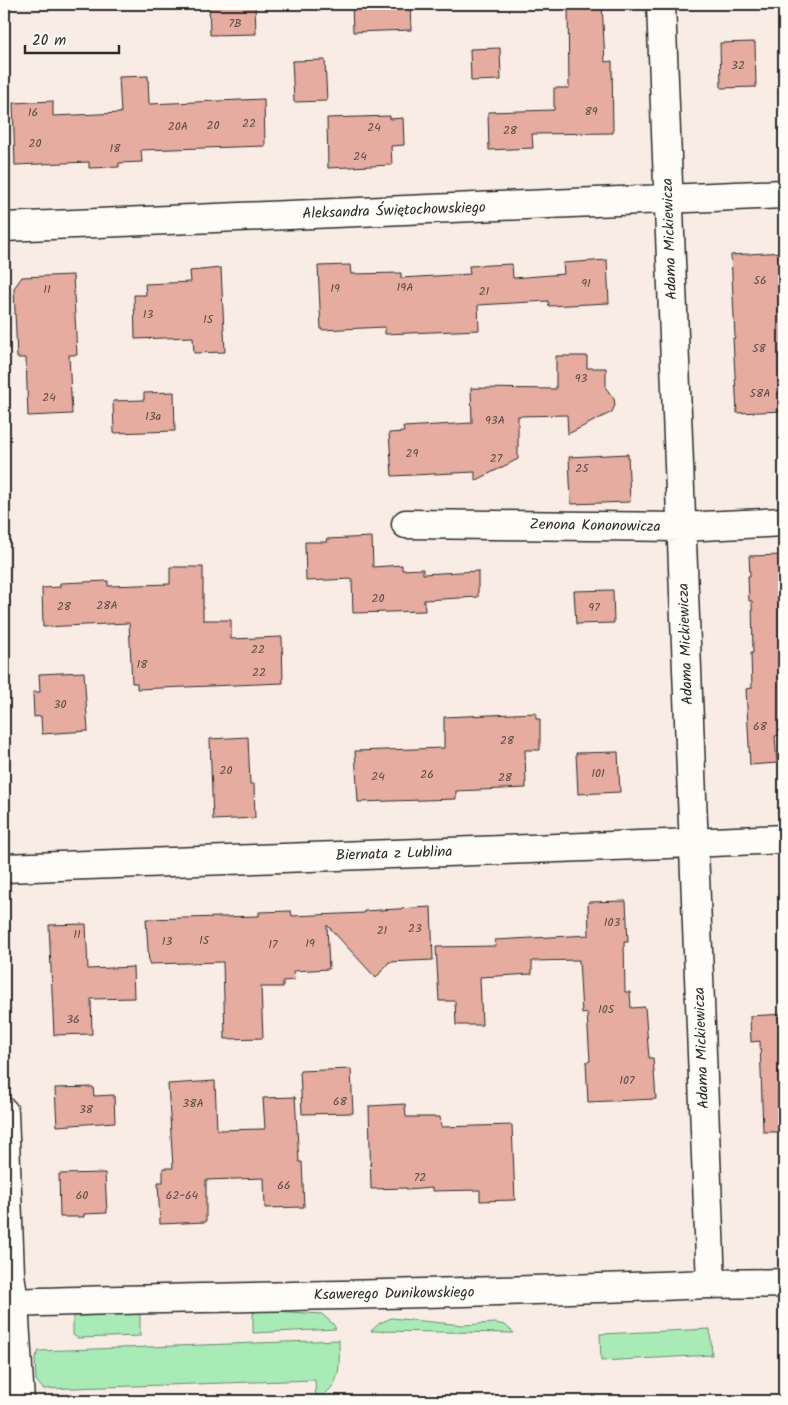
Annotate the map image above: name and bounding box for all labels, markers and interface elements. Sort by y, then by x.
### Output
house number: 7B [228,14,242,33]
scale bar [25,22,119,54]
text: 20 m [32,29,66,53]
house number: 32 [731,56,745,75]
house number: 89 [584,102,598,121]
house number: 16 [28,103,38,122]
house number: 22 [242,114,256,133]
house number: 20 [207,116,219,135]
house number: 20A [168,117,188,136]
house number: 24 [367,118,381,137]
house number: 28 [503,121,518,140]
house number: 20 [29,134,41,153]
house number: 18 [110,139,121,158]
house number: 24 [353,147,367,166]
street label: Adama Mickiewicza [656,178,684,300]
street label: Aleksandra Świętochowskiego [302,196,486,226]
house number: 56 [753,271,767,290]
house number: 91 [581,274,591,293]
house number: 19A [397,278,413,297]
house number: 19 [330,279,340,298]
house number: 11 [43,280,51,299]
house number: 21 [479,282,490,301]
house number: 13 [143,305,153,324]
house number: 15 [203,310,215,329]
house number: 58 [752,339,767,358]
house number: 93 [575,369,587,388]
house number: 58A [750,384,770,403]
house number: 24 [42,388,56,407]
house number: 13a [145,407,161,426]
house number: 93A [485,411,505,430]
house number: 29 [406,444,419,463]
house number: 27 [490,449,503,468]
house number: 25 [575,459,590,478]
street label: Zenona Kononowicza [529,513,661,539]
street label: Adama Mickiewicza [672,583,700,705]
house number: 20 [372,589,384,608]
house number: 28A [96,596,118,615]
house number: 28 [57,597,72,616]
house number: 97 [588,598,600,617]
house number: 22 [251,640,265,659]
house number: 18 [137,655,148,674]
house number: 22 [252,663,266,682]
house number: 30 [54,695,66,714]
house number: 68 [753,717,768,736]
house number: 28 [500,731,515,750]
house number: 20 [220,761,232,780]
house number: 101 [591,764,605,783]
house number: 26 [420,765,434,784]
house number: 24 [371,767,385,786]
house number: 28 [498,768,513,787]
street label: Biernata z Lublina [335,840,453,868]
house number: 103 [604,913,620,932]
house number: 23 [408,919,422,938]
house number: 21 [377,921,388,940]
house number: 11 [73,925,81,944]
house number: 15 [199,931,211,950]
house number: 13 [162,932,172,951]
house number: 19 [305,934,315,953]
house number: 17 [268,935,278,954]
street label: Adama Mickiewicza [688,987,716,1109]
house number: 105 [598,1000,616,1019]
house number: 36 [66,1010,80,1029]
house number: 107 [619,1071,635,1090]
house number: 68 [333,1092,348,1111]
house number: 38A [182,1094,204,1113]
house number: 38 [79,1100,94,1119]
house number: 72 [414,1168,426,1187]
house number: 66 [277,1176,291,1195]
house number: 60 [76,1186,88,1205]
house number: 62-64 [166,1186,199,1205]
street label: Ksawerego Dunikowskiego [313,1281,475,1307]

